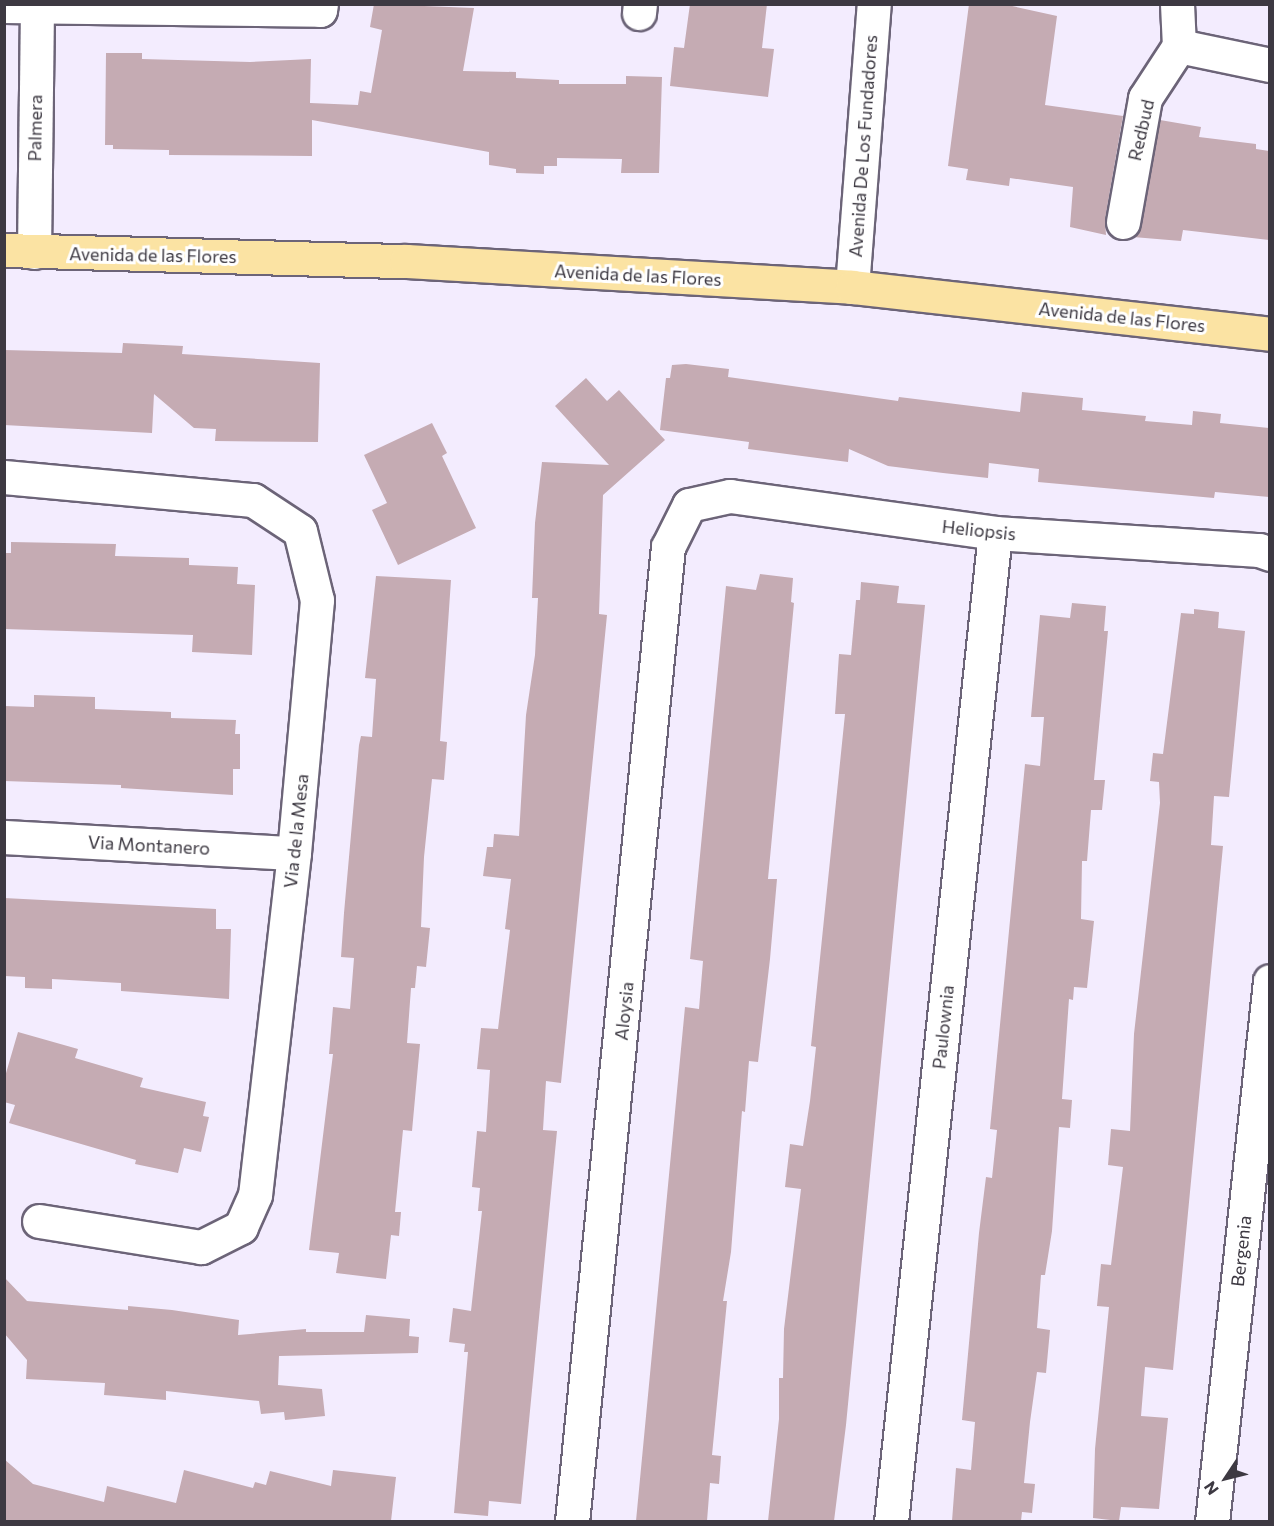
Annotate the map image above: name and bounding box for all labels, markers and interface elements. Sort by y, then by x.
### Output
street label: Avenida De Los Fundadores [844,34,882,258]
street label: Palmera [24,94,46,162]
street label: Redbud [1123,97,1159,163]
street label: Avenida de las Flores [69,243,237,267]
street label: Avenida de las Flores [554,260,722,290]
street label: Avenida de las Flores [1038,298,1206,336]
street label: Heliopsis [941,515,1017,545]
street label: Via de la Mesa [279,773,313,889]
street label: Via Montanero [87,831,211,859]
street label: Aloysia [610,981,638,1041]
street label: Paulownia [928,984,958,1070]
street label: Bergenia [1227,1214,1255,1288]
north arrow [1196,1448,1256,1508]
text: N [1200,1478,1222,1499]

